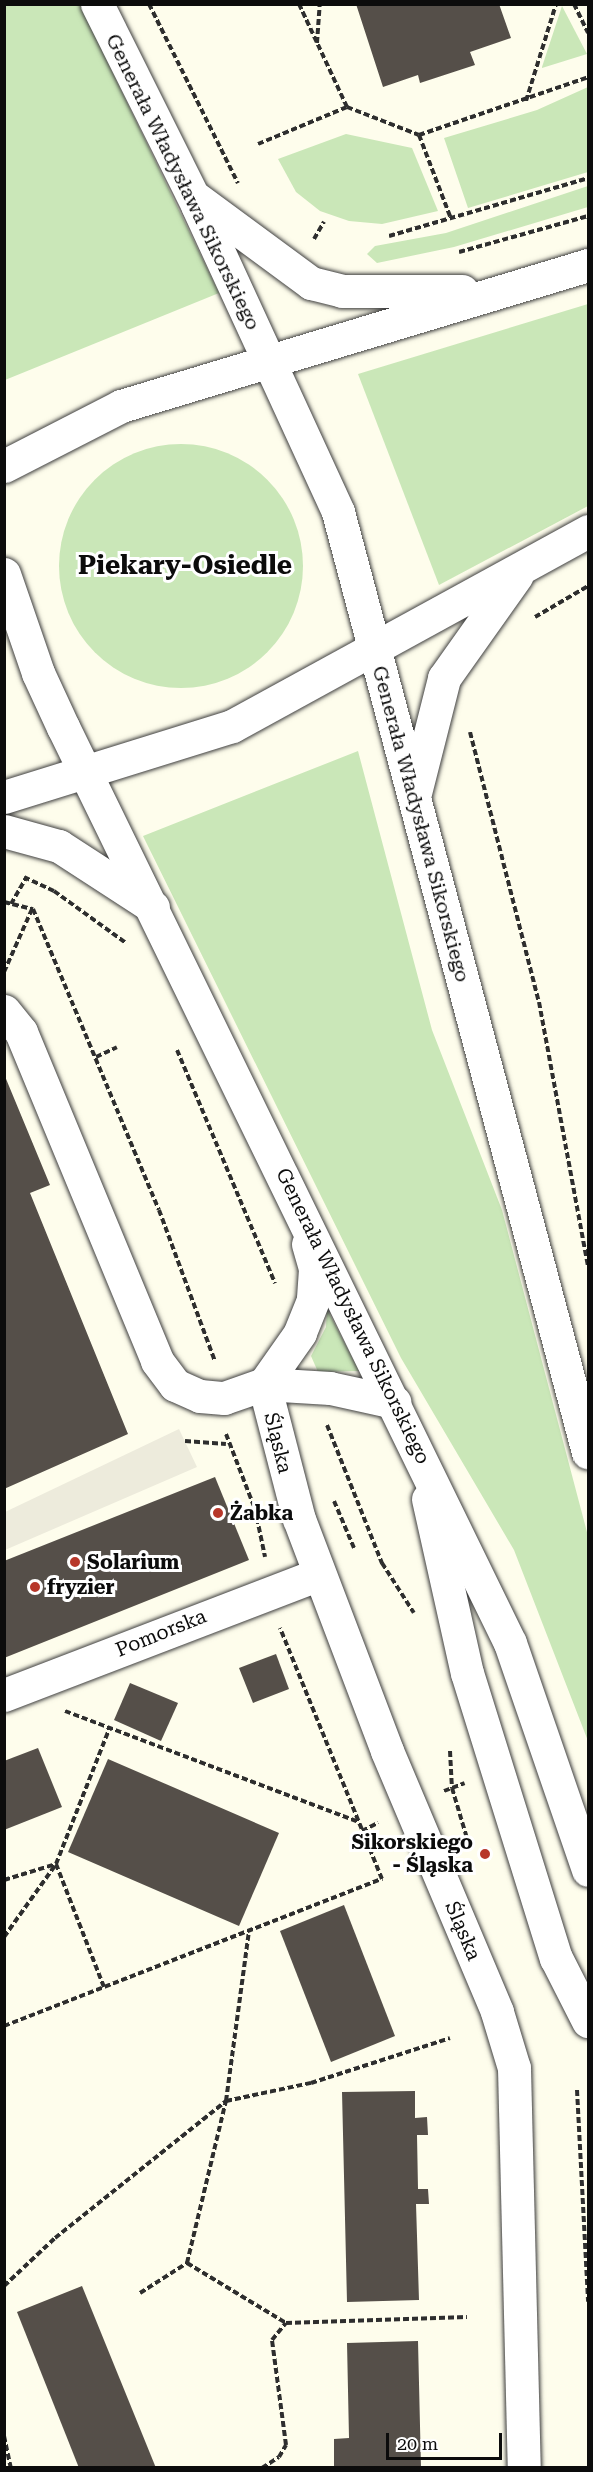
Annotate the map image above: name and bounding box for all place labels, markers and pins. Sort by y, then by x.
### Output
place label: Żabka [230,1501,293,1525]
marker: Żabka [211,1506,225,1520]
place label: Solarium [87,1550,179,1574]
marker: Solarium [68,1555,82,1569]
place label: fryzier [47,1575,115,1599]
marker: fryzier [28,1580,42,1594]
place label: Sikorskiego - Śląska [351,1830,473,1877]
marker: Sikorskiego - Śląska [478,1847,492,1861]

